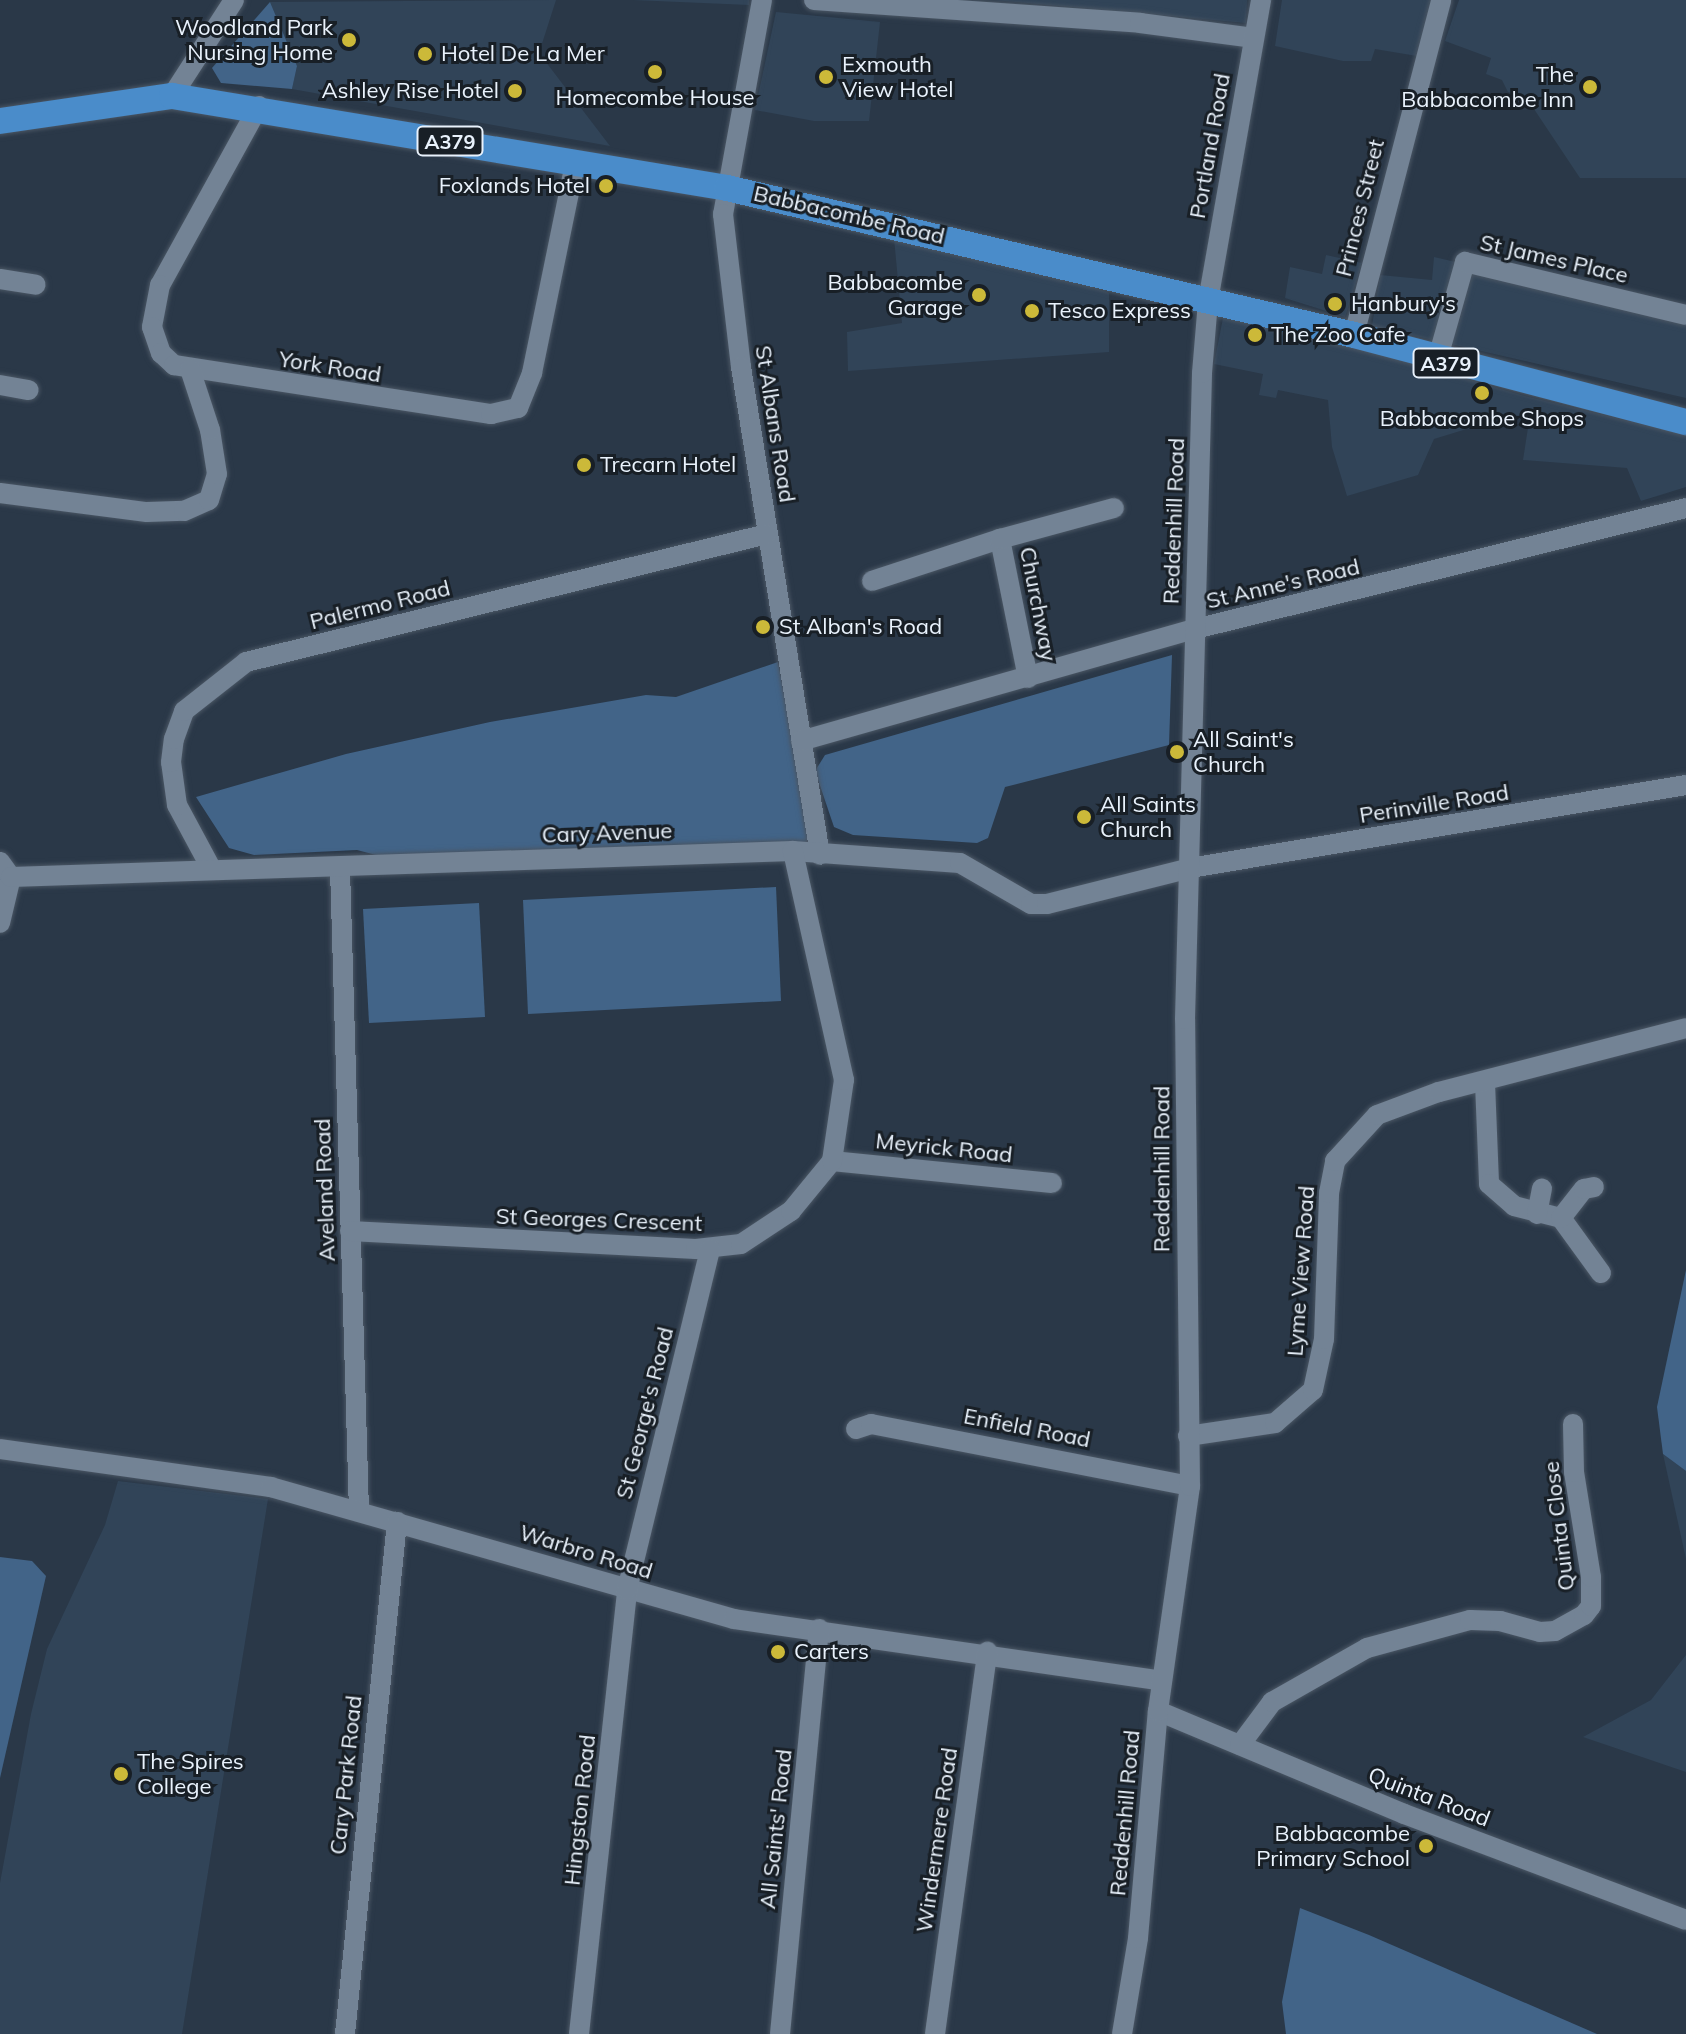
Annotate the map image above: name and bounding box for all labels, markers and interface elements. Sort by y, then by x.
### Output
place label: Woodland Park Nursing Home [175,14,333,66]
marker: Woodland Park Nursing Home [340,31,358,49]
place label: Hotel De La Mer [441,41,605,67]
marker: Hotel De La Mer [416,45,434,63]
place label: Exmouth View Hotel [842,51,953,102]
place label: The Babbacombe Inn [1401,61,1574,112]
marker: Homecombe House [646,63,664,81]
marker: Exmouth View Hotel [817,68,835,86]
street label: Portland Road [1184,71,1236,221]
place label: Ashley Rise Hotel [322,78,499,104]
marker: The Babbacombe Inn [1581,78,1599,96]
marker: Ashley Rise Hotel [506,82,524,100]
place label: Homecombe House [555,85,755,111]
road number: A379 [416,125,484,157]
street label: Princes Street [1330,137,1390,279]
place label: Foxlands Hotel [439,173,590,199]
marker: Foxlands Hotel [597,177,615,195]
street label: Babbacombe Road [751,180,947,250]
street label: St James Place [1478,229,1630,289]
place label: Babbacombe Garage [828,269,963,320]
marker: Babbacombe Garage [970,286,988,304]
place label: Hanbury's [1351,291,1456,317]
marker: Hanbury's [1326,295,1344,313]
place label: Tesco Express [1048,298,1191,324]
marker: Tesco Express [1023,302,1041,320]
place label: The Zoo Cafe [1271,322,1406,348]
marker: The Zoo Cafe [1246,326,1264,344]
street label: St Albans Road [750,344,800,504]
street label: York Road [277,346,383,388]
road number: A379 [1412,347,1480,379]
marker: Babbacombe Shops [1473,384,1491,402]
place label: Babbacombe Shops [1380,406,1584,432]
street label: Reddenhill Road [1158,437,1190,605]
place label: Trecarn Hotel [600,452,736,478]
marker: Trecarn Hotel [575,456,593,474]
street label: Churchway [1014,545,1062,663]
street label: St Anne's Road [1204,554,1362,614]
street label: Palermo Road [307,575,453,635]
place label: St Alban's Road [779,614,942,640]
marker: St Alban's Road [754,618,772,636]
place label: All Saint's Church [1193,726,1294,778]
marker: All Saint's Church [1168,743,1186,761]
street label: Perinville Road [1357,779,1511,829]
place label: All Saints Church [1100,791,1196,842]
marker: All Saints Church [1075,808,1093,826]
street label: Cary Avenue [541,818,673,848]
street label: Reddenhill Road [1149,1086,1175,1252]
street label: Aveland Road [309,1118,341,1262]
street label: Meyrick Road [874,1128,1014,1168]
street label: Lyme View Road [1282,1185,1320,1357]
street label: St Georges Crescent [495,1203,703,1237]
street label: St George's Road [611,1324,679,1502]
street label: Enfield Road [961,1403,1093,1453]
street label: Quinta Close [1538,1460,1580,1592]
street label: Warbro Road [516,1519,656,1585]
place label: Carters [794,1639,869,1665]
marker: Carters [769,1643,787,1661]
street label: Cary Park Road [325,1694,367,1856]
street label: Reddenhill Road [1105,1729,1145,1897]
street label: Hingston Road [559,1733,601,1887]
street label: Windermere Road [911,1746,963,1934]
place label: The Spires College [137,1748,244,1800]
street label: All Saints' Road [754,1748,798,1910]
street label: Quinta Road [1364,1762,1494,1832]
marker: The Spires College [112,1765,130,1783]
place label: Babbacombe Primary School [1256,1820,1410,1872]
marker: Babbacombe Primary School [1417,1837,1435,1855]

